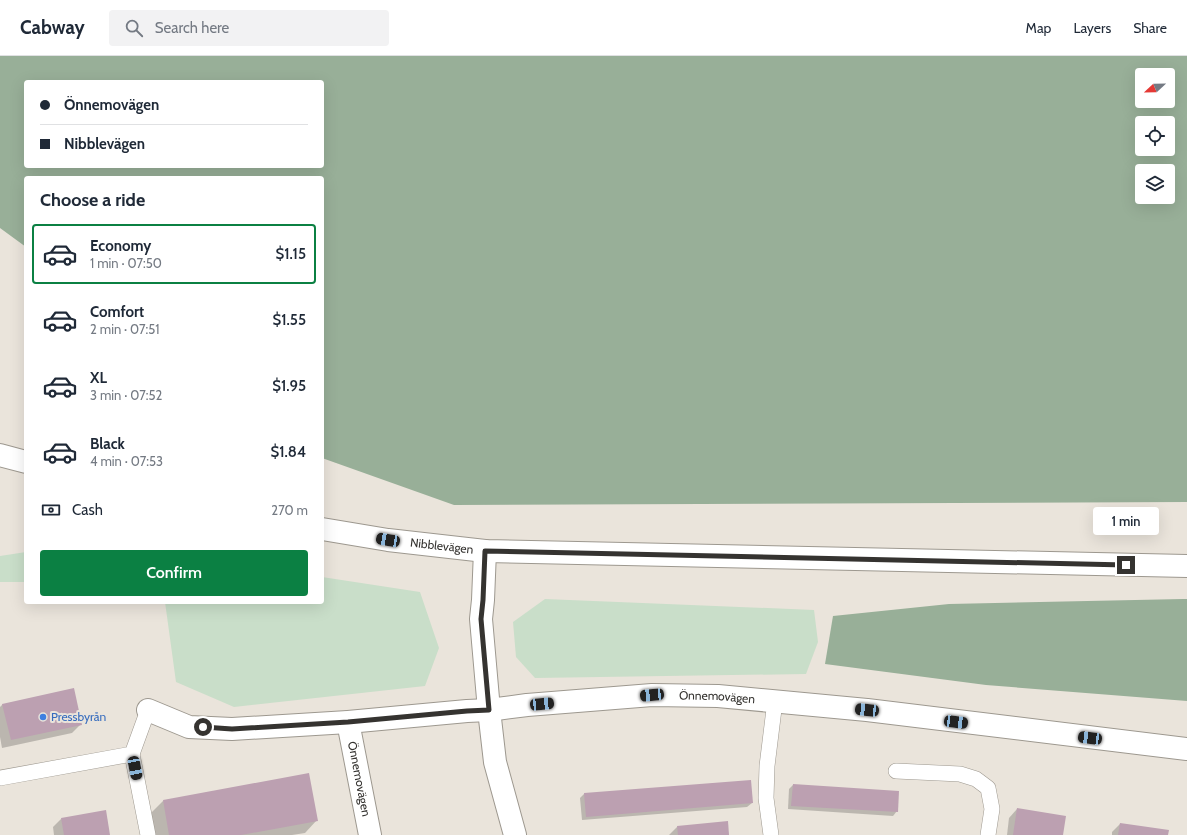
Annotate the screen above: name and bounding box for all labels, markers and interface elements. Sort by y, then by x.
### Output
search box [109,10,389,46]
text: Cabway [20,16,85,39]
icon: search [123,17,145,39]
text: Search here [155,19,229,37]
text: Map [1026,19,1051,37]
text: Layers [1073,19,1111,37]
text: Share [1133,19,1167,37]
north arrow [1135,68,1175,108]
map controls [1135,68,1175,204]
text: Önnemovägen [64,96,159,114]
button: locate [1135,116,1175,156]
text: Nibblevägen [64,135,145,153]
button: layers [1135,164,1175,204]
text: Choose a ride [40,189,145,211]
icon: car [42,236,78,272]
text: Economy [90,237,151,255]
text: $1.15 [276,245,306,263]
text: 1 min · 07:50 [90,255,162,271]
icon: car [42,302,78,338]
text: Comfort [90,303,144,321]
text: $1.55 [273,311,306,329]
text: 2 min · 07:51 [90,321,160,337]
icon: car [42,368,78,404]
text: XL [90,369,107,387]
text: $1.95 [272,377,306,395]
text: 3 min · 07:52 [90,387,162,403]
icon: car [42,434,78,470]
text: Black [90,435,125,453]
text: $1.84 [271,443,306,461]
text: 4 min · 07:53 [90,453,163,469]
icon: cash [40,499,62,521]
text: Cash [72,501,103,519]
text: 270 m [271,502,308,518]
callout: 1 min [1093,507,1159,535]
text: 1 min [1111,513,1141,529]
car [375,532,401,548]
street label: Nibblevägen [409,535,475,557]
button: Confirm [40,550,308,596]
route end [1117,556,1135,574]
street label: Önnemovägen [679,687,756,706]
car [640,688,664,702]
car [530,697,554,711]
car [854,703,880,717]
place label: Pressbyrån [51,709,107,724]
marker: Pressbyrån [38,712,48,722]
car [943,715,969,729]
route start [194,718,212,736]
car [1077,731,1103,745]
street label: Önnemovägen [345,740,374,818]
car [127,755,143,781]

